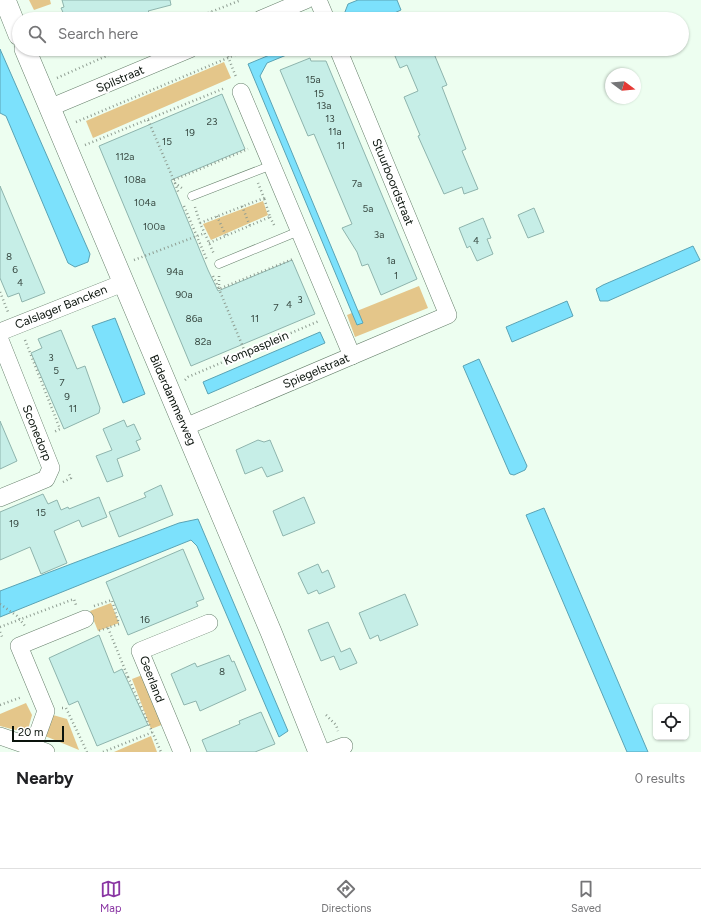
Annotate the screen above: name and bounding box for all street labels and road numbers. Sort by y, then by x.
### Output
street label: Spilstraat [94,62,147,95]
street label: Stuurboordstraat [369,137,417,228]
street label: Calslager Bancken [13,282,109,332]
street label: Kompasplein [222,328,291,368]
street label: Spiegelstraat [281,351,352,391]
street label: Bilderdammerweg [147,353,199,447]
street label: Sconedorp [19,403,55,463]
street label: Geerland [137,654,167,704]

